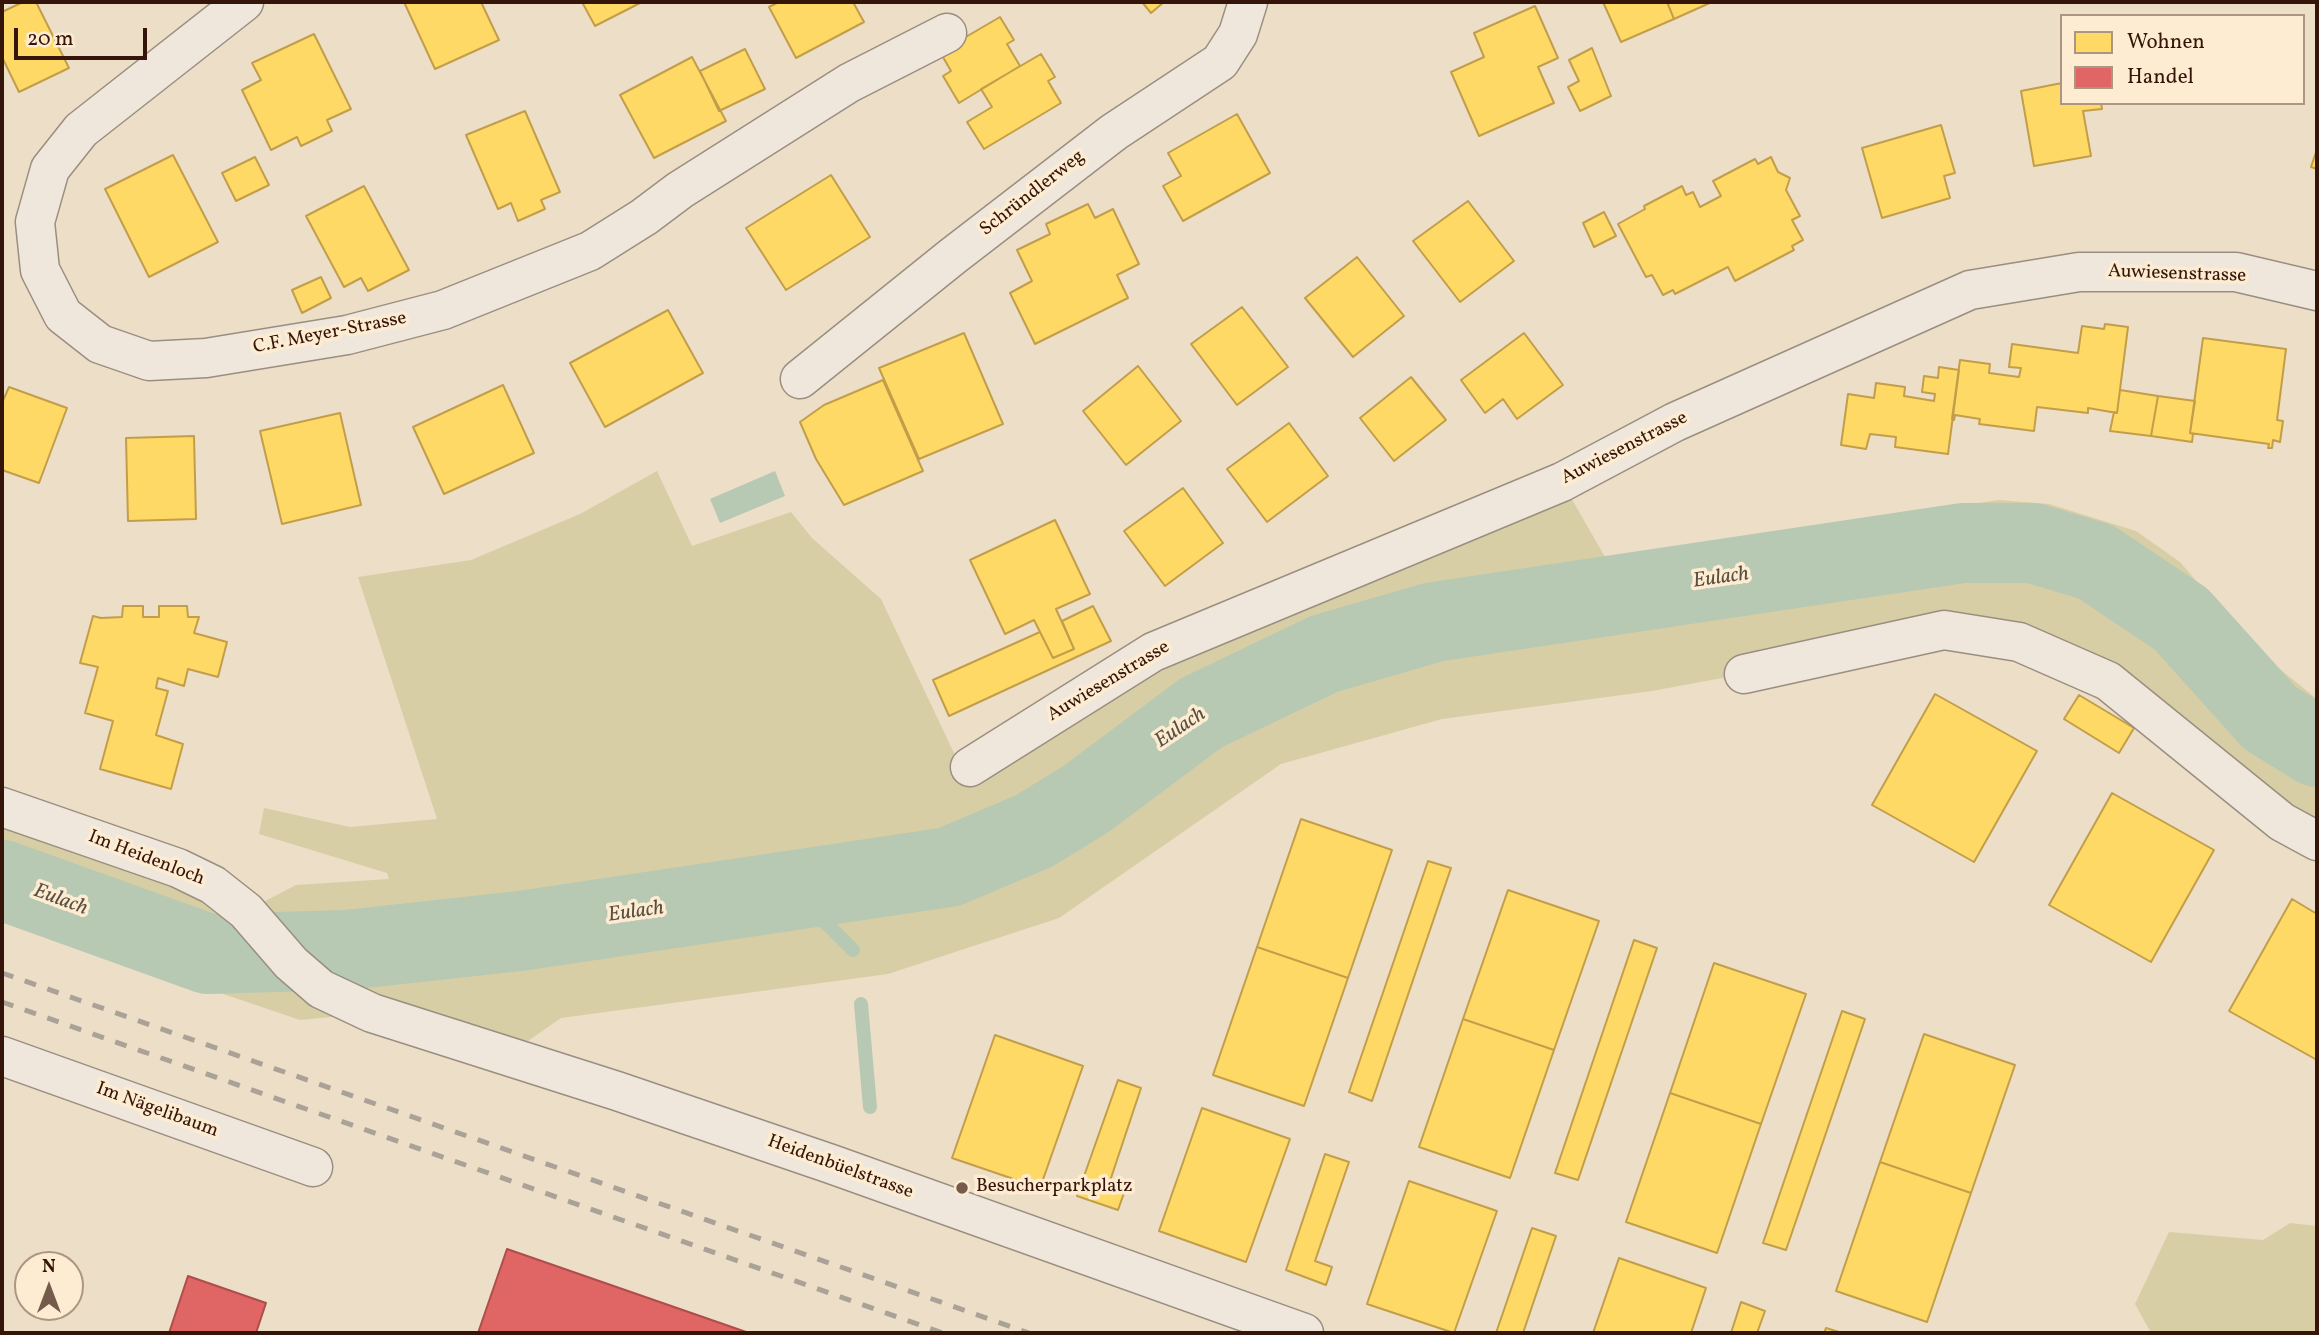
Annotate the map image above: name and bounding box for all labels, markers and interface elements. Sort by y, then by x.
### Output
scale bar [18,14,150,58]
legend [2060,14,2305,105]
text: 20 m [27,25,73,54]
text: Wohnen [2127,28,2205,57]
text: Handel [2127,63,2194,92]
street label: Schründlerweg [976,146,1090,242]
street label: Auwiesenstrasse [2107,261,2247,289]
street label: C.F. Meyer-Strasse [251,308,409,360]
street label: Auwiesenstrasse [1558,407,1692,491]
water label: Eulach [1692,563,1750,595]
street label: Auwiesenstrasse [1044,637,1174,727]
water label: Eulach [1151,703,1211,755]
street label: Im Heidenloch [85,826,207,892]
water label: Eulach [29,880,91,922]
water label: Eulach [607,897,665,929]
street label: Im Nägelibaum [93,1078,221,1144]
street label: Heidenbüelstrasse [764,1131,916,1205]
place label: Besucherparkplatz [976,1177,1132,1199]
marker: Besucherparkplatz [954,1180,970,1196]
north arrow [14,1251,84,1321]
text: N [42,1254,56,1280]

